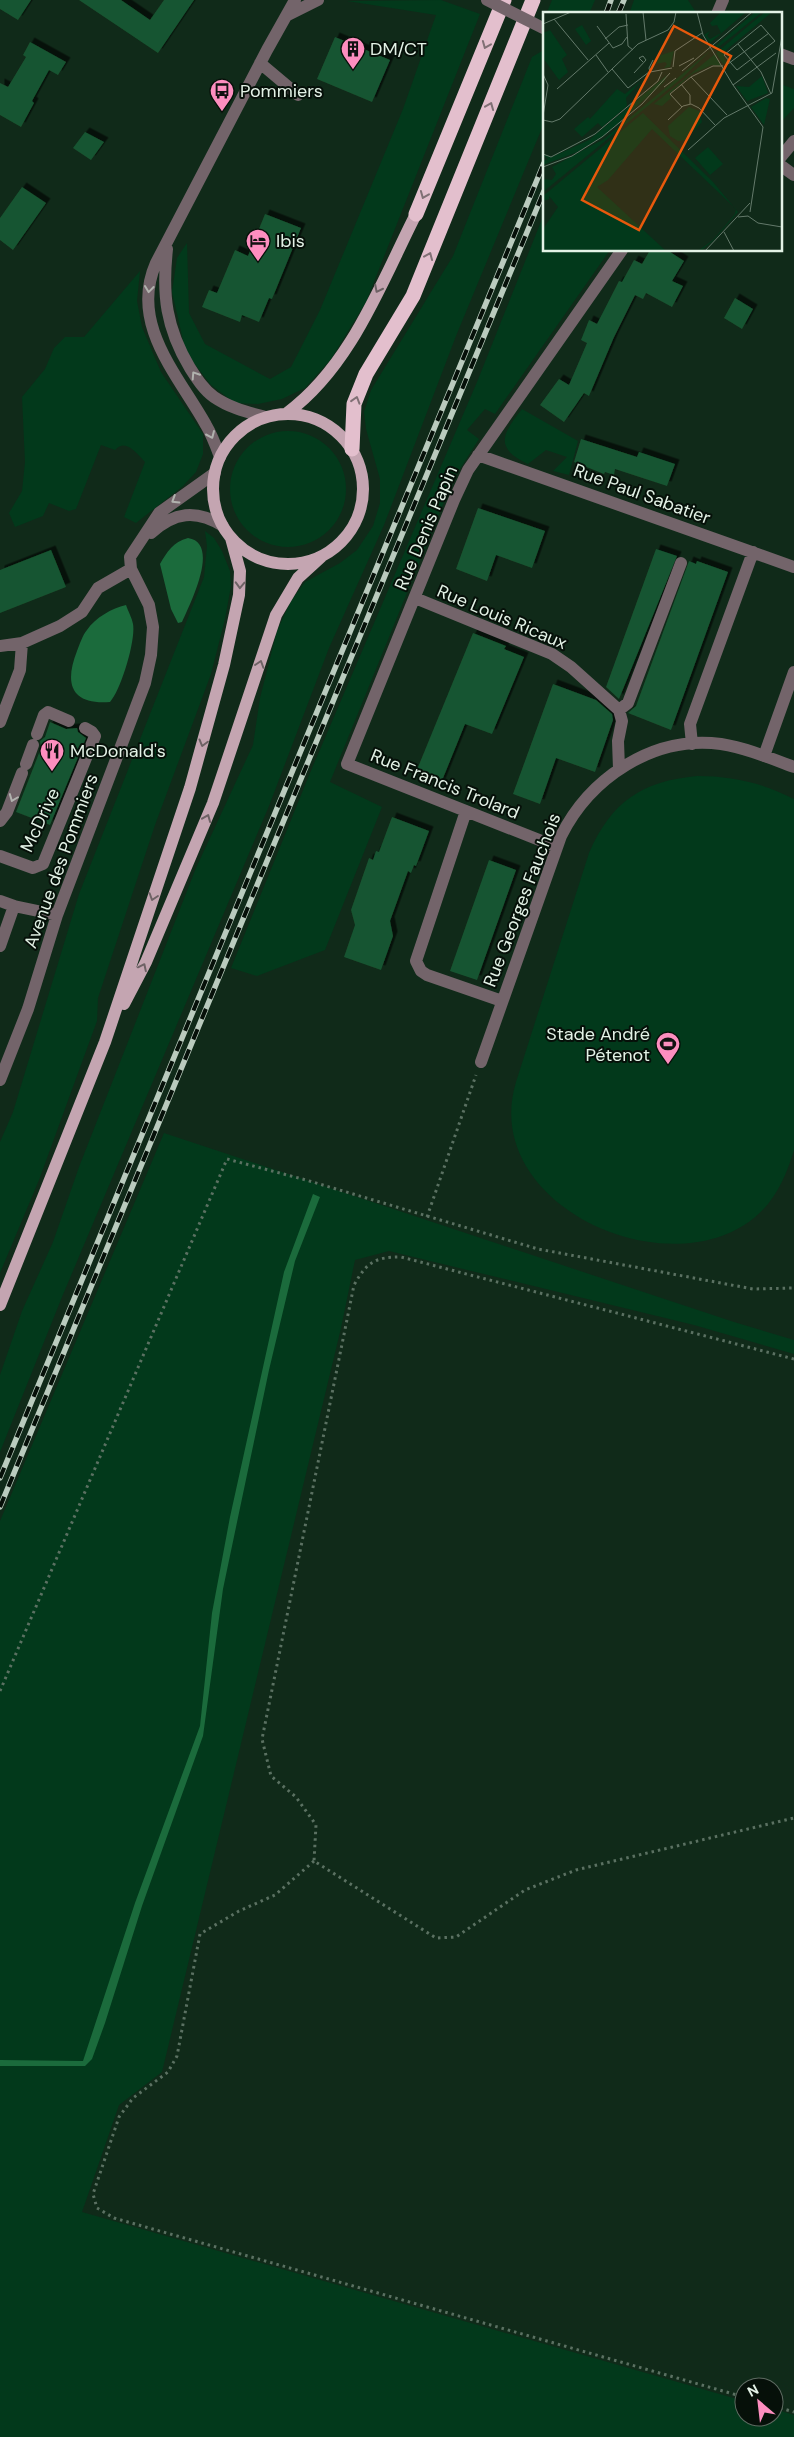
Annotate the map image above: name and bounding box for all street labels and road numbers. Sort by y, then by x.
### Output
street label: Rue Paul Sabatier [570,458,714,530]
street label: Rue Denis Papin [389,462,463,594]
street label: Rue Louis Ricaux [434,579,571,655]
street label: Rue Francis Trolard [367,743,523,825]
street label: Avenue des Pommiers [18,770,104,952]
street label: McDrive [15,784,65,856]
street label: Rue Georges Fauchois [478,810,566,990]

